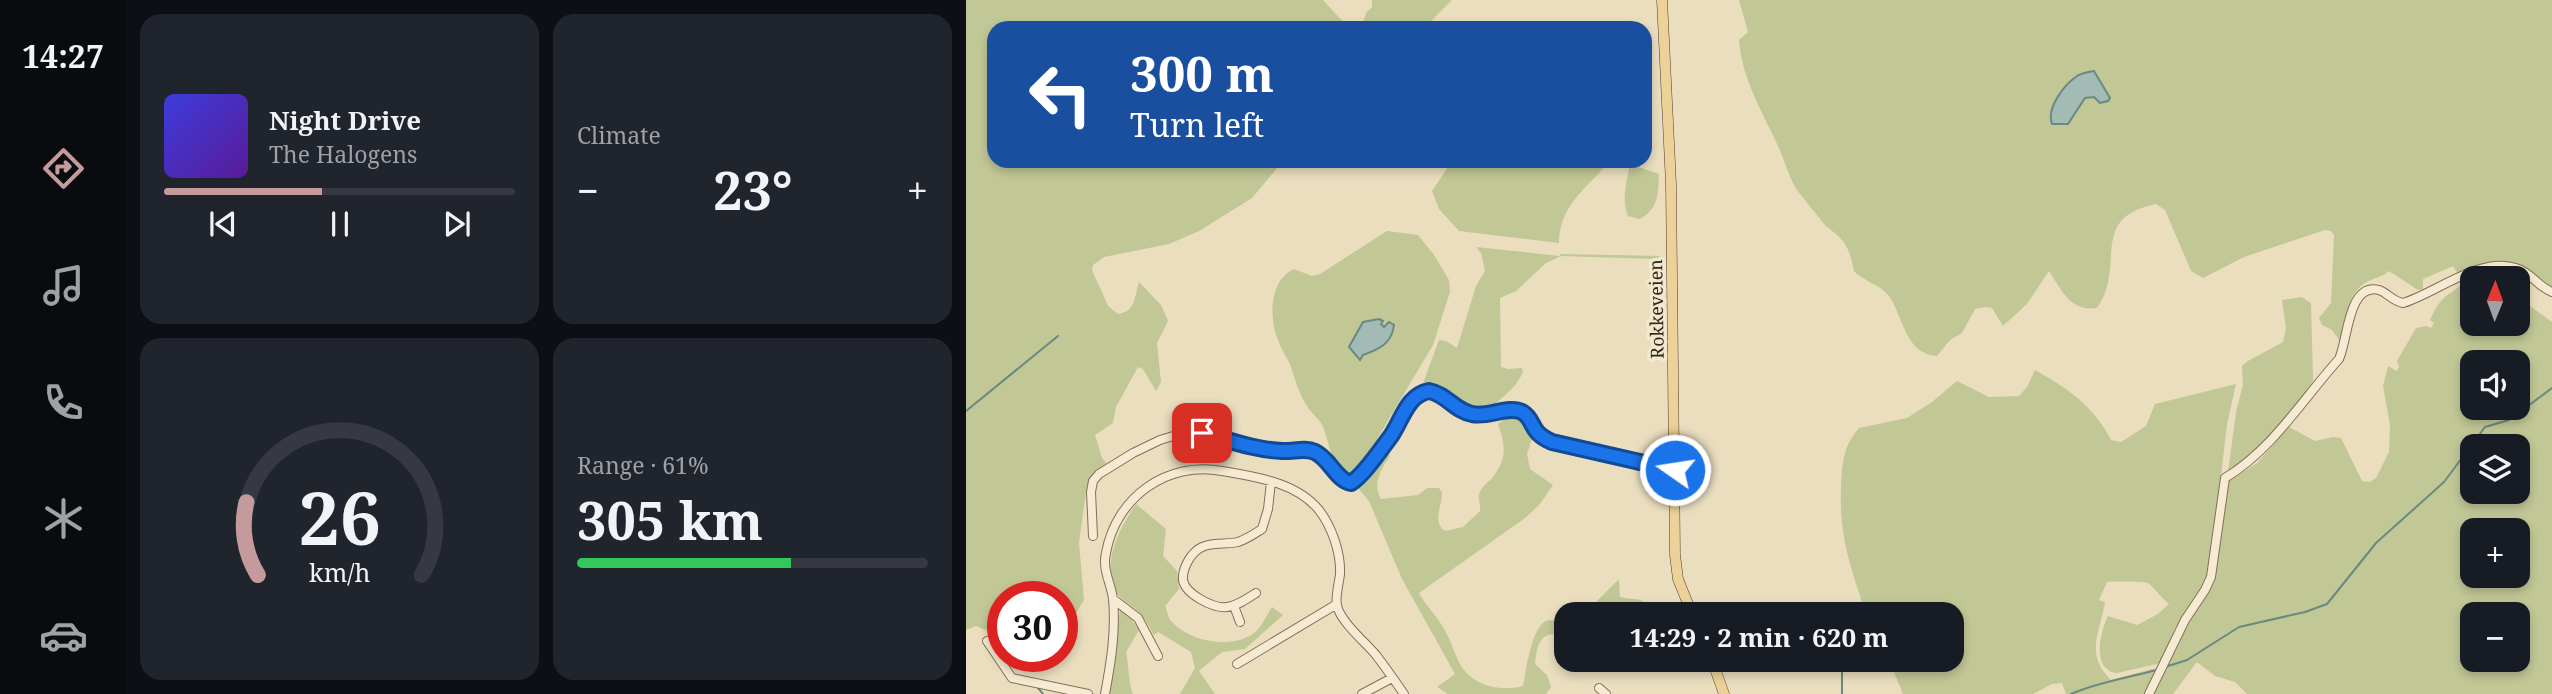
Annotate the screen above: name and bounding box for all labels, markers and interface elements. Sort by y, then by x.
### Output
text: 14:27 [22,34,104,77]
text: 300 m [1130,40,1274,106]
icon: left [1015,49,1106,140]
text: Night Drive [269,102,421,138]
text: Turn left [1130,103,1264,146]
text: Climate [577,119,661,151]
text: The Halogens [269,138,417,170]
icon: directions [39,144,88,193]
text: 23° [713,154,793,225]
text: − [577,164,599,216]
text: + [907,164,928,216]
icon: previous [204,205,242,243]
icon: pause [321,205,359,243]
icon: next [438,205,476,243]
street label: Rokkeveien [1643,259,1669,359]
icon: music [39,261,88,310]
north arrow [2460,266,2530,336]
map controls [2460,266,2530,672]
button: sound [2460,350,2530,420]
icon: phone [39,378,88,427]
pin [1172,403,1232,463]
icon: arrive [1183,414,1221,452]
position arrow [1638,433,1712,507]
button: layers [2460,434,2530,504]
text: Range · 61% [577,449,709,481]
text: 26 [298,467,381,566]
text: 305 km [577,484,763,555]
icon: climate [39,494,88,543]
button: + [2460,518,2530,588]
text: km/h [309,555,370,589]
speed limit sign: 30 [987,581,1078,672]
button: − [2460,602,2530,672]
icon: car [39,611,88,660]
text: 14:29 · 2 min · 620 m [1629,619,1889,655]

